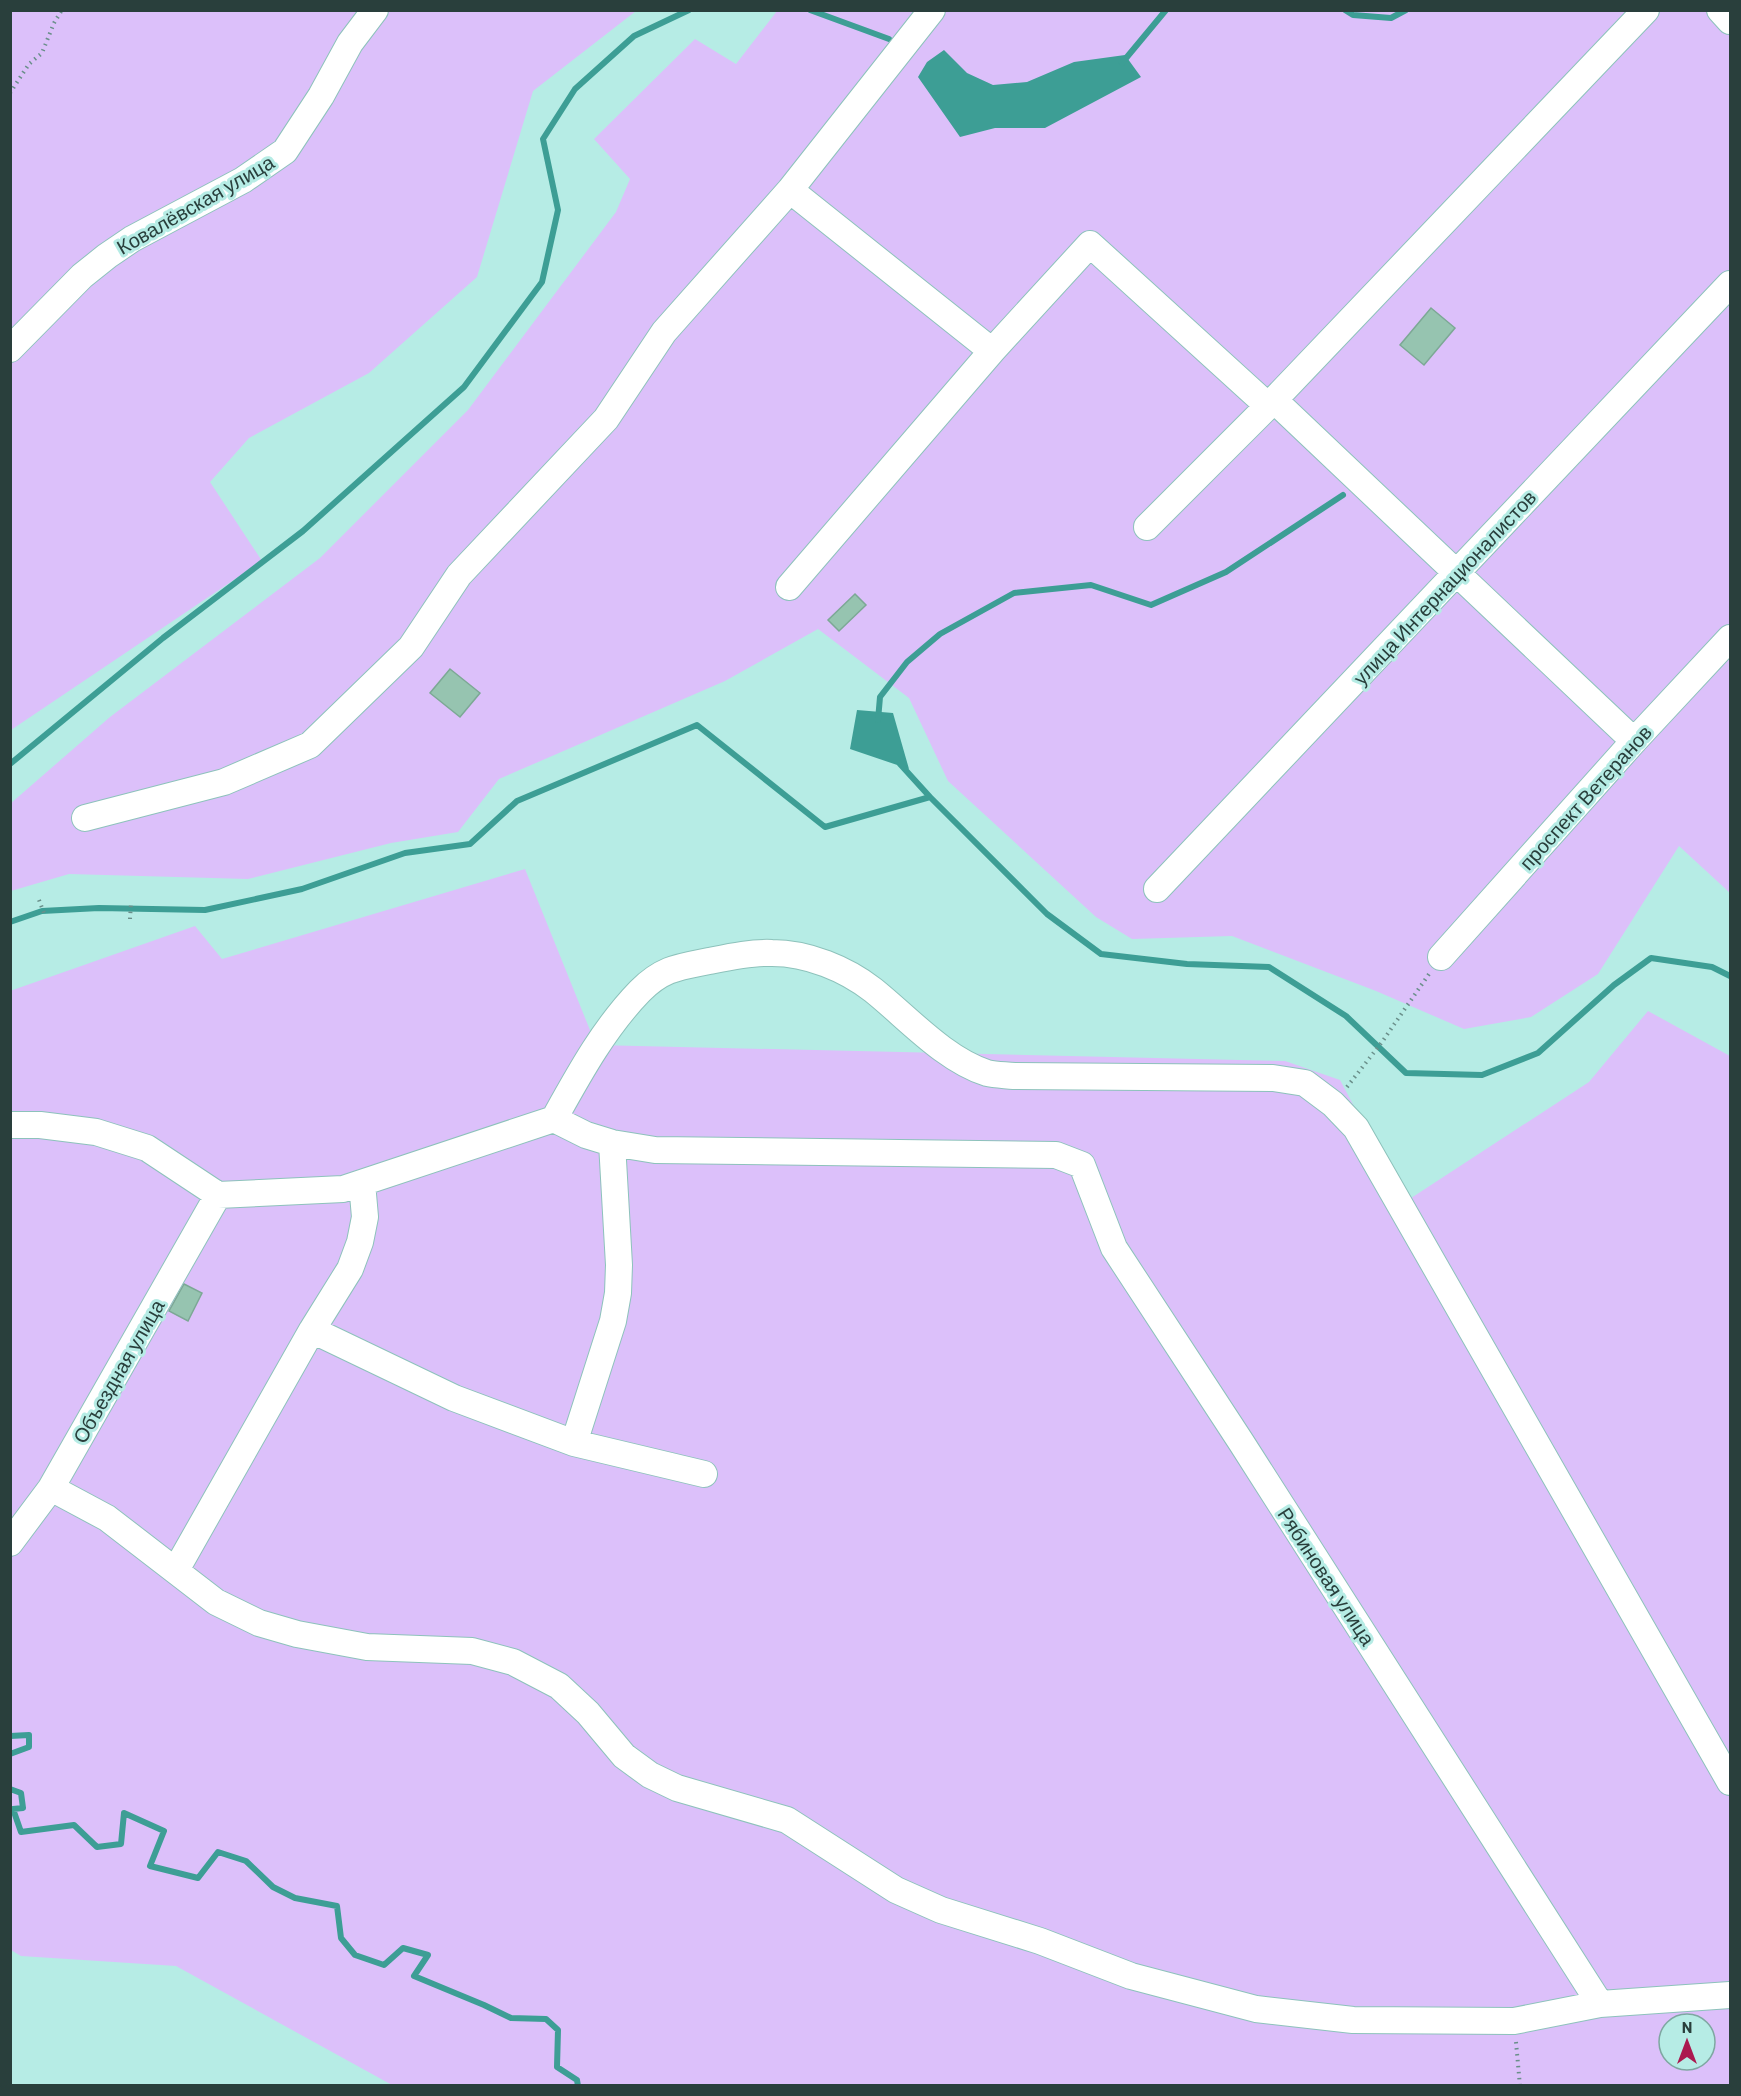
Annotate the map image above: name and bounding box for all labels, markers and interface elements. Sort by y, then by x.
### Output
street label: Ковалёвская улица [112,149,279,259]
street label: улица Интернационалистов [1348,485,1540,689]
street label: проспект Ветеранов [1514,720,1656,874]
street label: Объездная улица [67,1294,169,1447]
street label: Рябиновая улица [1273,1503,1381,1650]
north arrow [1657,2012,1717,2072]
text: N [1682,2017,1692,2036]

